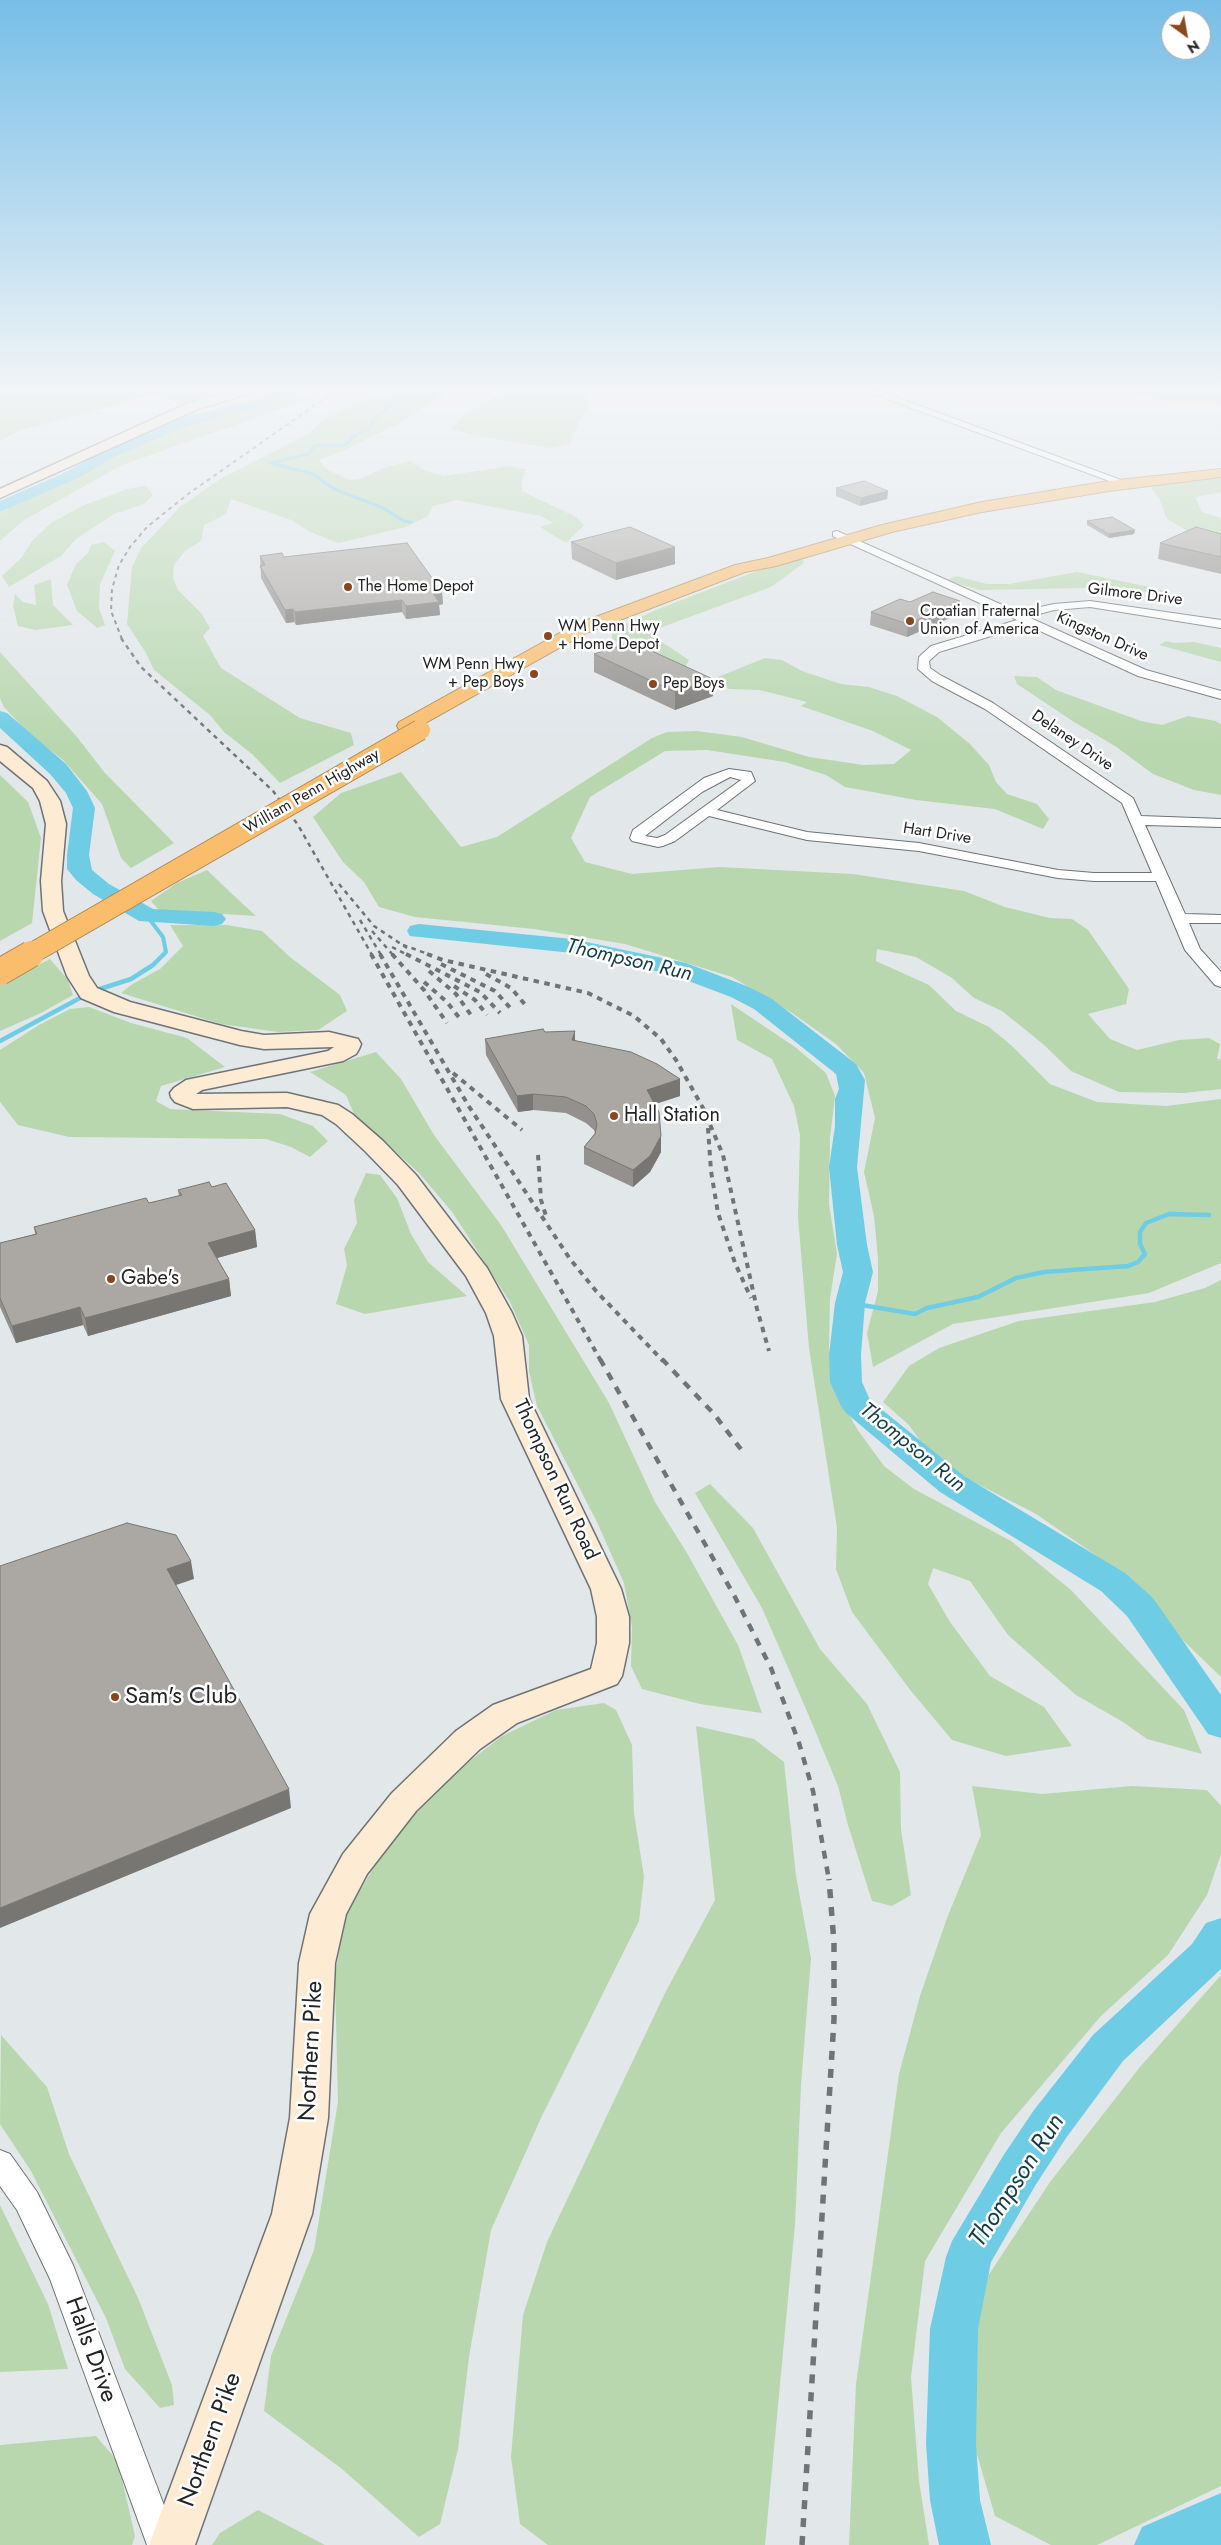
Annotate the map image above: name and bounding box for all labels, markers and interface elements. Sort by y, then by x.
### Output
north arrow [1161,10,1211,60]
text: N [1183,35,1203,58]
place label: The Home Depot [358,577,473,597]
street label: Gilmore Drive [1087,580,1183,610]
marker: The Home Depot [342,581,354,593]
place label: Croatian Fraternal Union of America [920,602,1040,640]
street label: Kingston Drive [1053,608,1151,666]
marker: Croatian Fraternal Union of America [904,615,916,627]
place label: WM Penn Hwy + Home Depot [558,617,660,655]
marker: WM Penn Hwy + Home Depot [542,630,554,642]
place label: WM Penn Hwy + Pep Boys [422,655,524,693]
marker: WM Penn Hwy + Pep Boys [528,668,540,680]
place label: Pep Boys [663,674,724,694]
marker: Pep Boys [647,678,659,690]
street label: Delaney Drive [1028,707,1116,775]
street label: William Penn Highway [241,745,383,839]
street label: Hart Drive [902,819,972,849]
water label: Thompson Run [564,934,694,988]
place label: Hall Station [624,1104,720,1128]
marker: Hall Station [608,1110,620,1122]
place label: Gabe's [121,1267,179,1291]
marker: Gabe's [105,1273,117,1285]
street label: Thompson Run Road [507,1396,603,1564]
water label: Thompson Run [854,1398,970,1498]
place label: Sam's Club [125,1683,237,1711]
marker: Sam's Club [109,1691,121,1703]
street label: Northern Pike [294,1980,330,2122]
water label: Thompson Run [964,2109,1072,2253]
street label: Halls Drive [58,2293,122,2407]
street label: Northern Pike [173,2369,249,2511]

